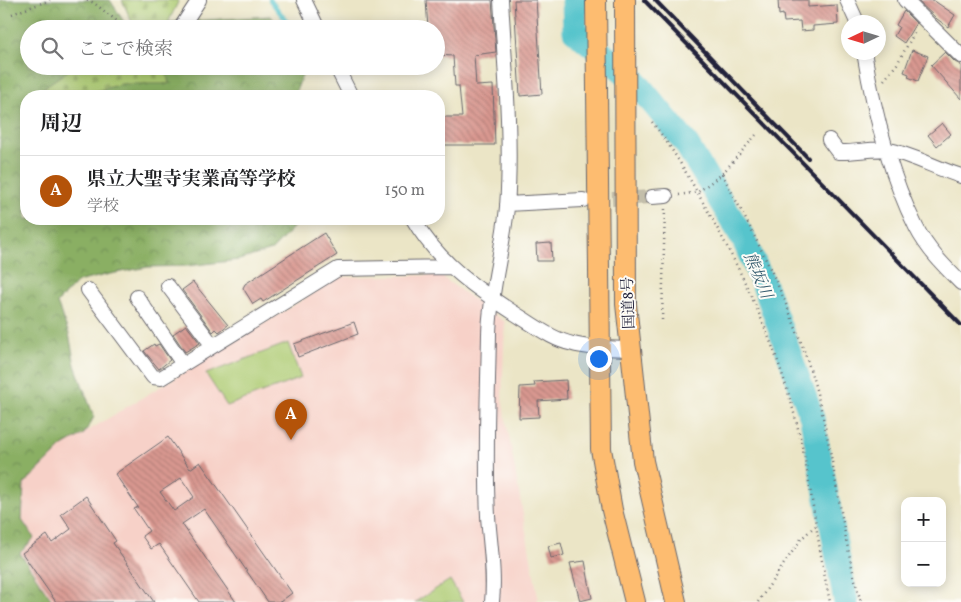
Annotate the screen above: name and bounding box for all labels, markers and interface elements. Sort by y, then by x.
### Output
north arrow [841,15,886,60]
search box [20,20,445,75]
icon: search [38,34,66,62]
text: ここで検索 [78,37,173,63]
text: 周辺 [40,110,82,139]
text: 県立大聖寺実業高等学校 [87,167,296,193]
text: A [50,180,62,202]
text: 150 m [384,180,425,202]
text: 学校 [87,196,119,218]
water label: 熊坂川 [738,249,777,304]
street label: 国道8号 [618,276,641,330]
your location [586,346,612,372]
pin: A [275,399,307,440]
map controls [901,497,946,587]
button: + [901,497,946,542]
button: − [901,542,946,587]

